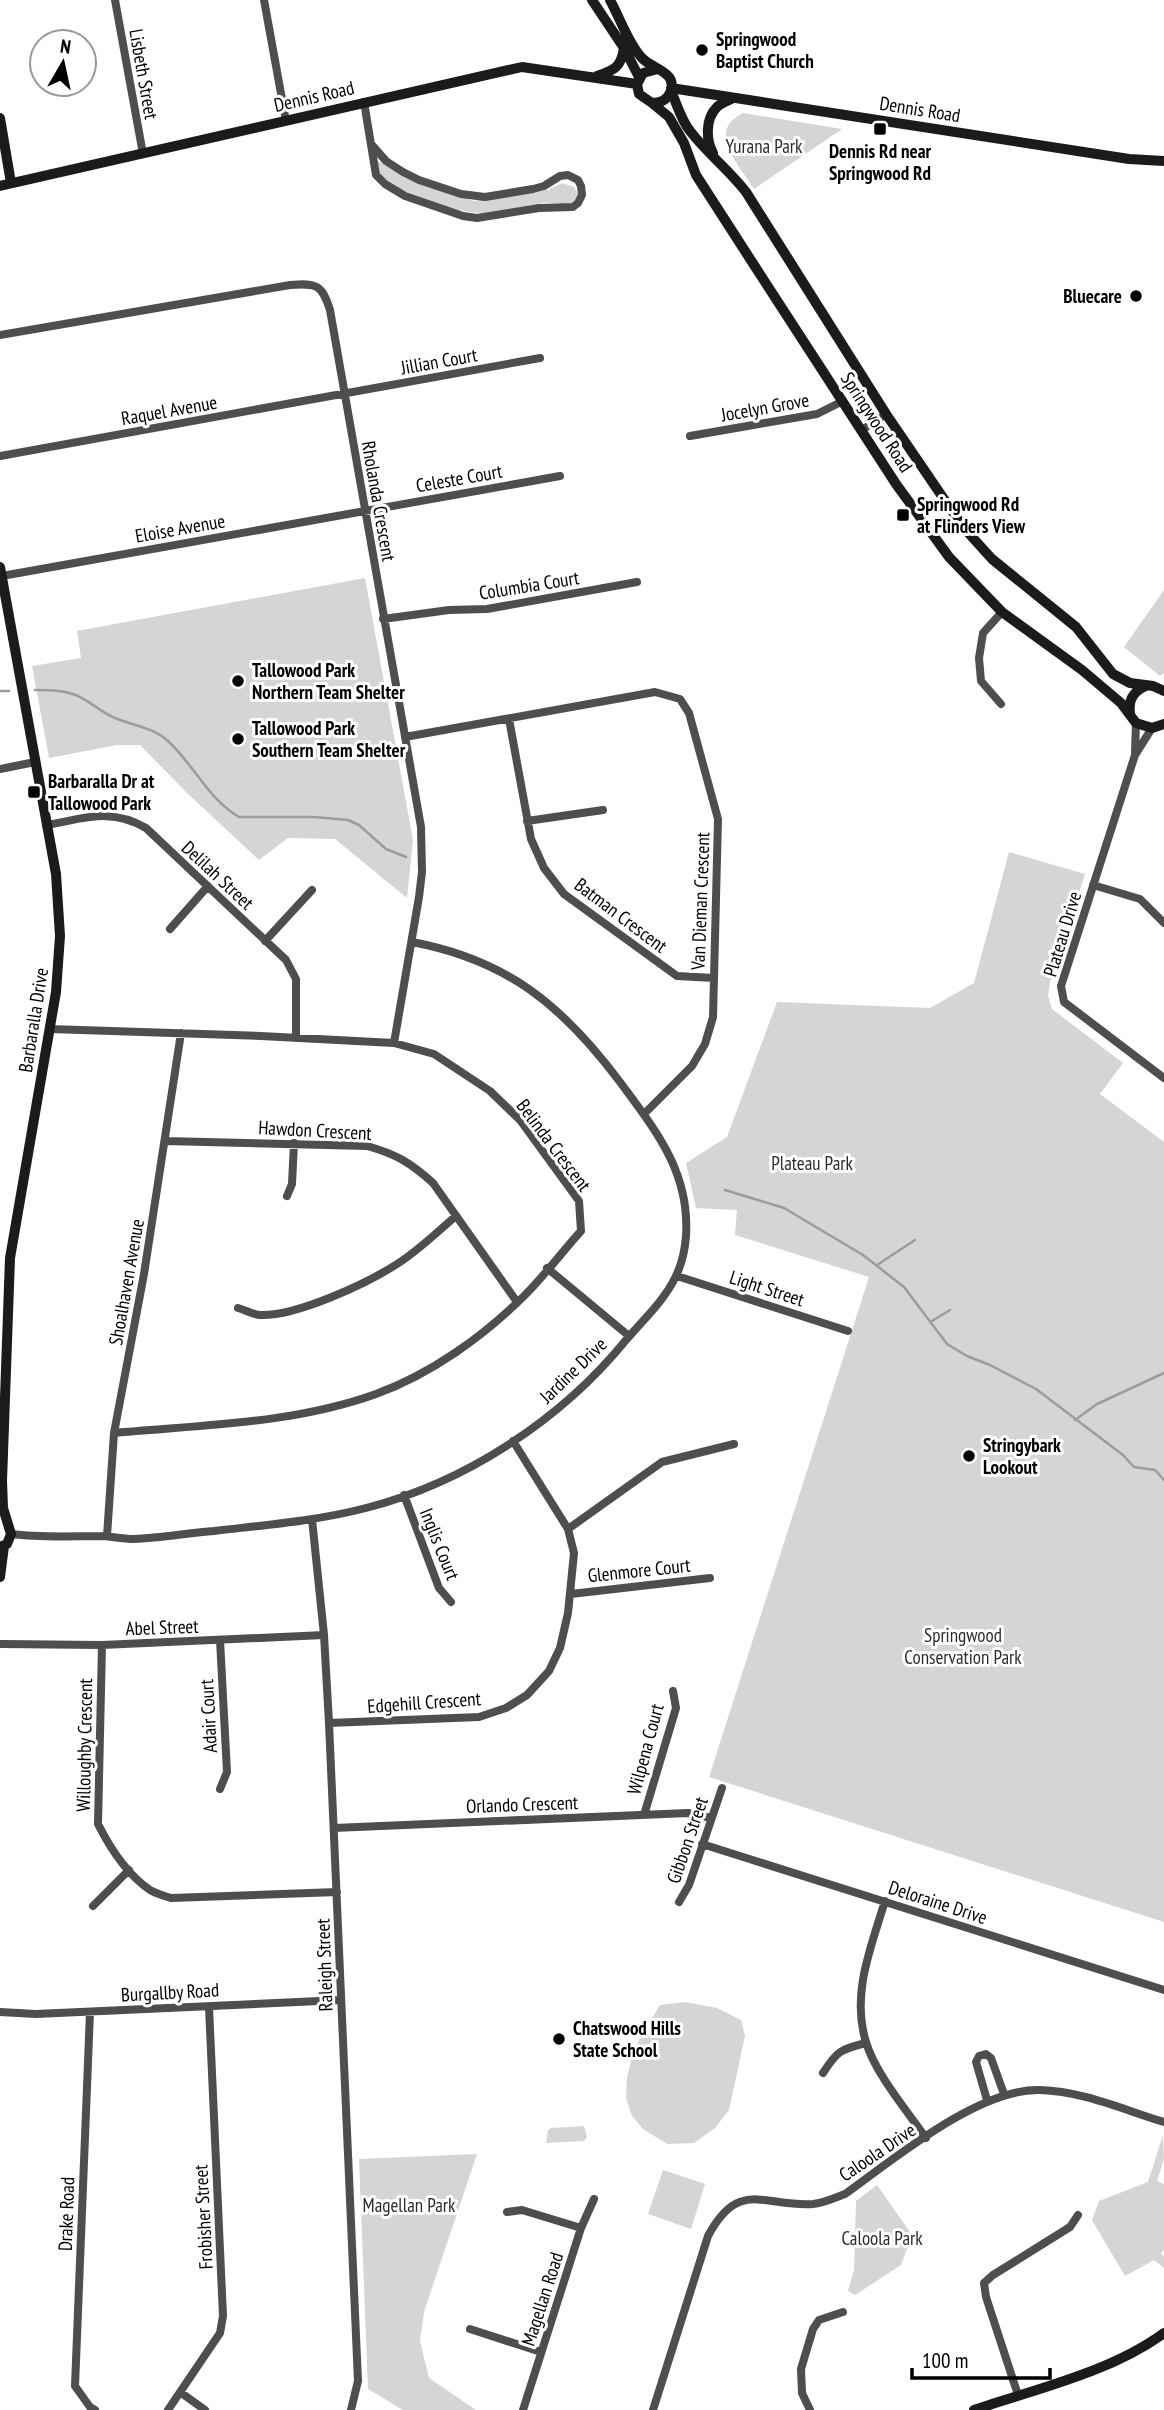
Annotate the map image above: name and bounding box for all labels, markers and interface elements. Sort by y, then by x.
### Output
street label: Lisbeth Street [124,27,164,122]
place label: Springwood Baptist Church [716,27,814,73]
north arrow [28,28,98,98]
text: N [59,34,73,59]
marker: Springwood Baptist Church [694,42,710,58]
street label: Dennis Road [272,75,356,117]
street label: Dennis Road [878,91,962,127]
marker: Dennis Rd near Springwood Rd [872,121,888,137]
park label: Yurana Park [726,134,803,158]
place label: Dennis Rd near Springwood Rd [829,139,932,185]
place label: Bluecare [1063,284,1122,308]
marker: Bluecare [1128,288,1144,304]
street label: Jillian Court [398,342,480,380]
street label: Springwood Road [836,367,918,477]
street label: Jocelyn Grove [718,387,811,427]
street label: Raquel Avenue [119,390,219,430]
street label: Rholanda Crescent [357,439,402,564]
street label: Celeste Court [414,458,505,497]
place label: Springwood Rd at Flinders View [917,492,1026,538]
marker: Springwood Rd at Flinders View [895,507,911,523]
street label: Eloise Avenue [133,508,227,548]
street label: Columbia Court [477,565,581,605]
place label: Tallowood Park Northern Team Shelter [252,658,405,704]
marker: Tallowood Park Northern Team Shelter [230,673,246,689]
place label: Tallowood Park Southern Team Shelter [252,716,406,762]
marker: Tallowood Park Southern Team Shelter [230,731,246,747]
place label: Barbaralla Dr at Tallowood Park [48,769,155,815]
marker: Barbaralla Dr at Tallowood Park [26,784,42,800]
street label: Van Dieman Crescent [686,831,714,971]
street label: Delilah Street [177,835,260,915]
street label: Batman Crescent [570,872,673,958]
street label: Plateau Drive [1038,888,1086,980]
street label: Barbaralla Drive [13,966,53,1074]
street label: Belinda Crescent [512,1094,597,1196]
street label: Hawdon Crescent [258,1115,373,1145]
park label: Plateau Park [771,1151,853,1175]
street label: Shoalhaven Avenue [103,1217,149,1347]
street label: Light Street [727,1265,808,1312]
street label: Jardine Drive [534,1332,612,1409]
place label: Stringybark Lookout [983,1433,1061,1479]
marker: Stringybark Lookout [961,1448,977,1464]
street label: Inglis Court [415,1505,466,1584]
street label: Glenmore Court [586,1553,692,1587]
street label: Abel Street [125,1614,200,1640]
park label: Springwood Conservation Park [904,1623,1022,1669]
street label: Willoughby Crescent [71,1677,97,1812]
street label: Adair Court [194,1678,222,1753]
street label: Edgehill Crescent [367,1686,482,1718]
street label: Wilpena Court [621,1700,669,1797]
street label: Orlando Crescent [465,1790,579,1818]
street label: Gibbon Street [661,1793,713,1886]
street label: Deloraine Drive [886,1875,990,1929]
street label: Raleigh Street [310,1917,338,2012]
street label: Burgallby Road [120,1977,220,2007]
place label: Chatswood Hills State School [573,2016,681,2062]
marker: Chatswood Hills State School [551,2031,567,2047]
street label: Caloola Drive [834,2118,920,2186]
street label: Frobisher Street [188,2163,218,2270]
street label: Drake Road [53,2176,79,2252]
park label: Magellan Park [363,2193,456,2217]
park label: Caloola Park [841,2226,923,2250]
street label: Magellan Road [516,2249,568,2349]
scale bar [912,2336,1050,2380]
text: 100 m [922,2347,968,2374]

